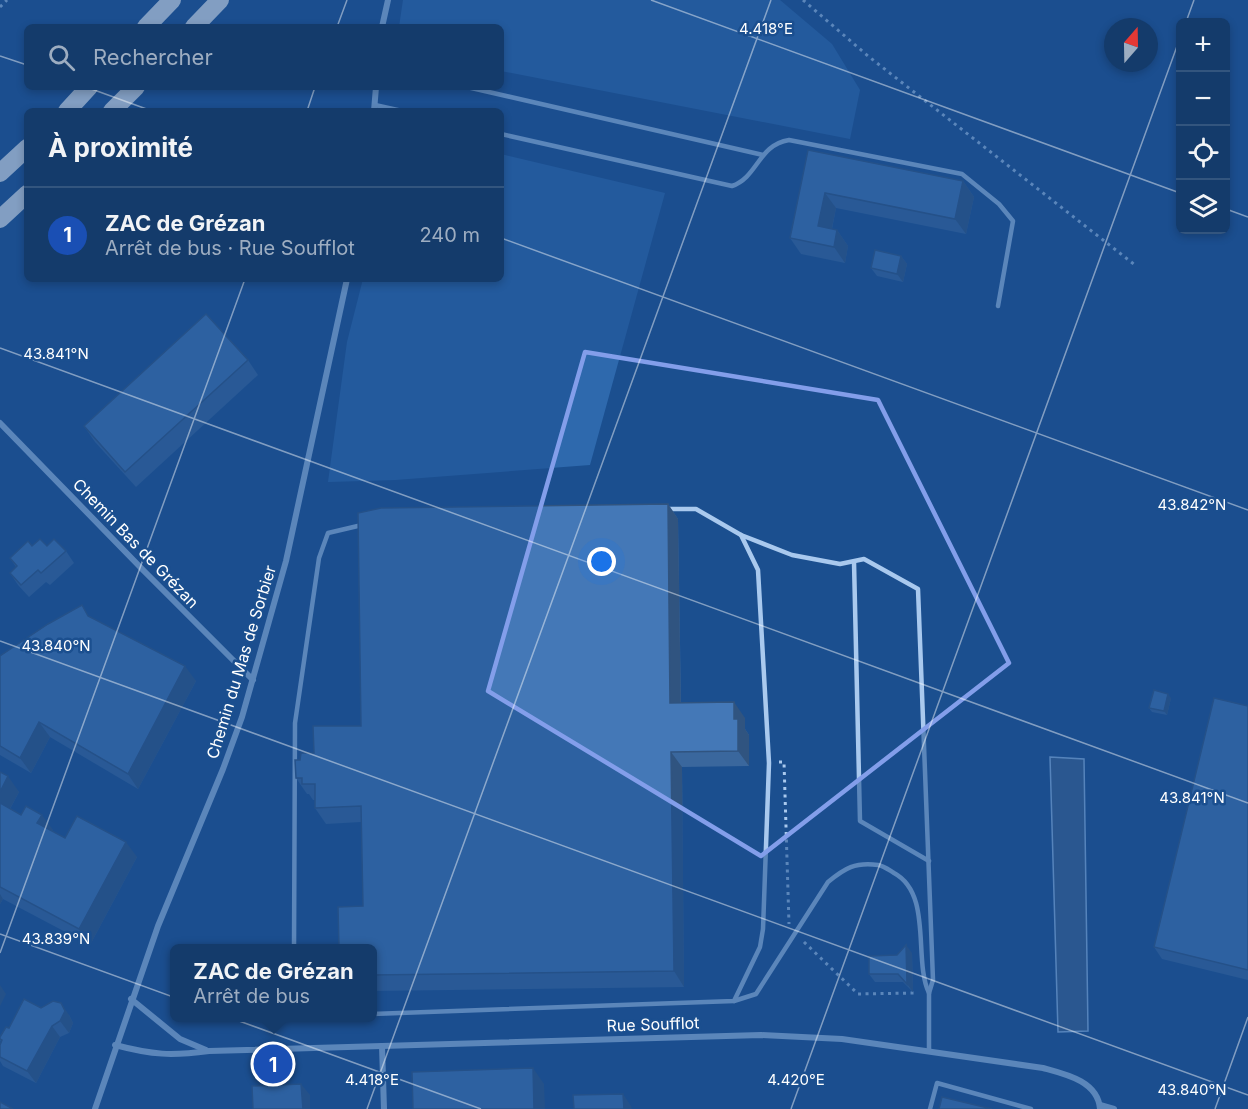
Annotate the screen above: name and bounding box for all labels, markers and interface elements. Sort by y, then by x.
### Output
north arrow [1104,18,1158,72]
map controls [1176,18,1230,234]
button: + [1176,18,1230,72]
text: 4.418°E [739,19,793,38]
search box [24,24,504,90]
icon: search [45,41,78,74]
text: Rechercher [93,44,213,70]
button: − [1176,72,1230,126]
button: locate [1176,126,1230,180]
text: À proximité [48,132,193,163]
button: layers [1176,180,1230,234]
text: ZAC de Grézan [105,210,265,236]
text: 1 [63,223,72,247]
text: 240 m [419,223,480,247]
text: Arrêt de bus · Rue Soufflot [105,236,355,260]
text: 43.841°N [23,344,89,363]
street label: Chemin Bas de Grézan [69,474,203,612]
text: 43.842°N [1158,495,1226,514]
your location [587,547,616,576]
street label: Chemin du Mas de Sorbier [202,563,280,761]
text: 43.840°N [21,636,91,655]
text: 43.841°N [1159,788,1225,807]
text: 43.839°N [22,929,90,948]
popup [170,944,377,1022]
text: ZAC de Grézan [193,958,354,984]
text: Arrêt de bus [193,984,310,1008]
street label: Rue Soufflot [606,1012,700,1036]
pin: 1 [254,1042,292,1086]
text: 4.418°E [345,1070,399,1089]
text: 4.420°E [767,1070,825,1089]
text: 43.840°N [1157,1080,1227,1099]

